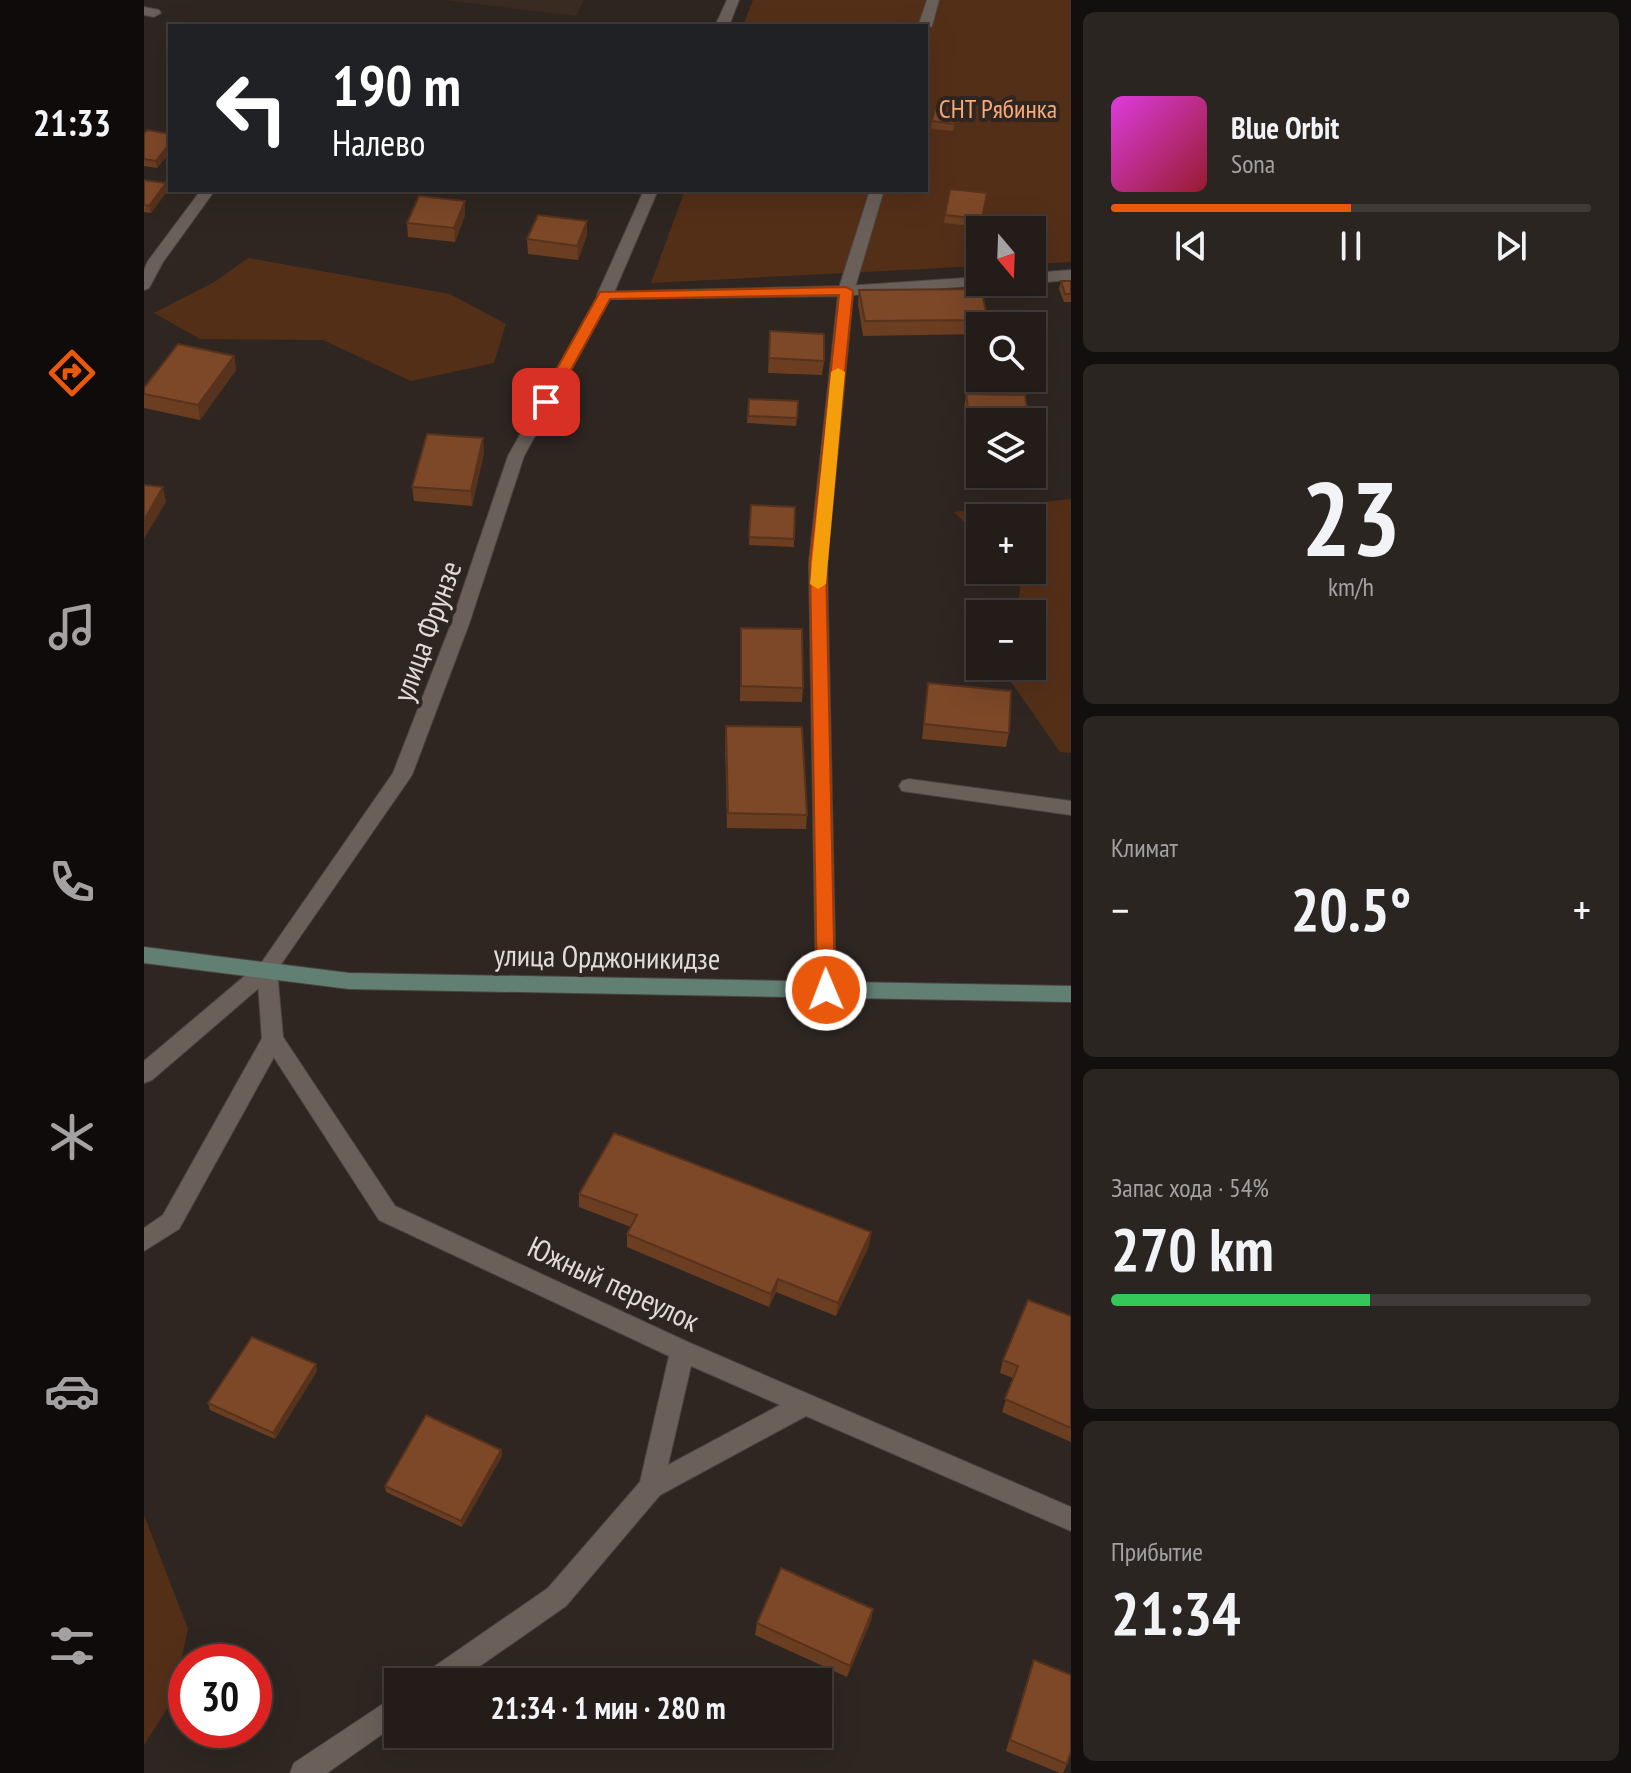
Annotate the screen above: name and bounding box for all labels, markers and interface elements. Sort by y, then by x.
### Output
text: 190 m [332,49,461,121]
icon: left [200,56,304,160]
park label: СНТ Рябинка [939,92,1057,125]
text: 21:33 [33,99,111,146]
text: Blue Orbit [1231,108,1339,147]
text: Налево [332,119,425,166]
text: Sona [1231,147,1275,180]
north arrow [966,216,1046,296]
map controls [966,216,1046,680]
icon: previous [1169,224,1213,268]
icon: pause [1329,224,1373,268]
icon: next [1489,224,1533,268]
button: search [966,312,1046,392]
icon: directions [44,345,100,401]
pin [512,368,580,436]
icon: arrive [524,380,568,424]
button: layers [966,408,1046,488]
text: 23 [1301,450,1401,585]
button: + [966,504,1046,584]
street label: улица Фрунзе [383,555,469,707]
text: km/h [1328,570,1374,603]
icon: music [44,599,100,655]
button: − [966,600,1046,680]
text: Климат [1111,831,1178,864]
icon: phone [44,854,100,910]
text: 20.5° [1291,870,1411,948]
text: − [1111,881,1129,938]
text: + [1573,881,1591,938]
street label: улица Орджоникидзе [493,935,721,977]
position arrow [784,948,868,1032]
icon: climate [44,1109,100,1165]
text: Запас хода · 54% [1111,1171,1269,1204]
text: 270 km [1111,1210,1274,1288]
street label: Южный переулок [522,1226,706,1340]
icon: car [44,1363,100,1419]
text: Прибытие [1111,1535,1203,1568]
text: 21:34 [1111,1574,1241,1652]
icon: filters [44,1618,100,1674]
speed limit sign: 30 [168,1644,272,1748]
text: 21:34 · 1 мин · 280 m [490,1688,726,1727]

